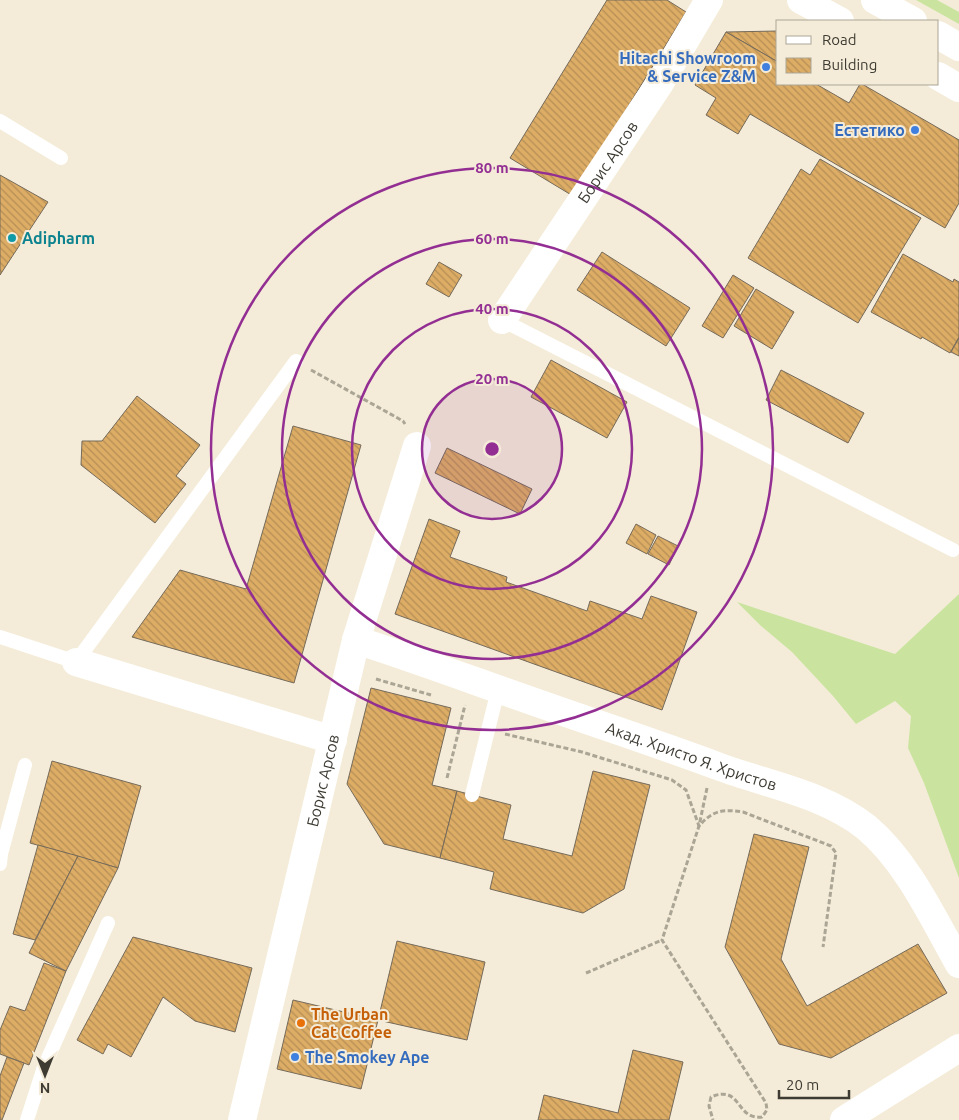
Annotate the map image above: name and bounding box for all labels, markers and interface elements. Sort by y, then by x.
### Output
legend [776,20,939,85]
text: Road [822,31,857,48]
place label: Hitachi Showroom & Service Z&M [619,49,756,85]
text: Building [822,56,877,73]
marker: Hitachi Showroom & Service Z&M [760,61,772,73]
street label: Борис Арсов [574,118,641,206]
place label: Естетико [834,121,905,139]
marker: Естетико [909,124,921,136]
text: 80 m [475,159,509,176]
place label: Adipharm [22,229,95,247]
text: 60 m [475,230,509,247]
marker: Adipharm [6,232,18,244]
text: 40 m [475,300,509,317]
text: 20 m [475,370,509,387]
centre of rings [483,440,501,458]
street label: Акад. Христо Я. Христов [604,718,779,794]
street label: Борис Арсов [303,732,342,829]
place label: The Urban Cat Coffee [311,1005,392,1041]
marker: The Urban Cat Coffee [295,1017,307,1029]
place label: The Smokey Ape [305,1048,430,1066]
north arrow [20,1050,70,1100]
marker: The Smokey Ape [289,1051,301,1063]
scale bar [779,1068,849,1100]
text: 20 m [786,1076,819,1093]
text: N [40,1080,50,1096]

